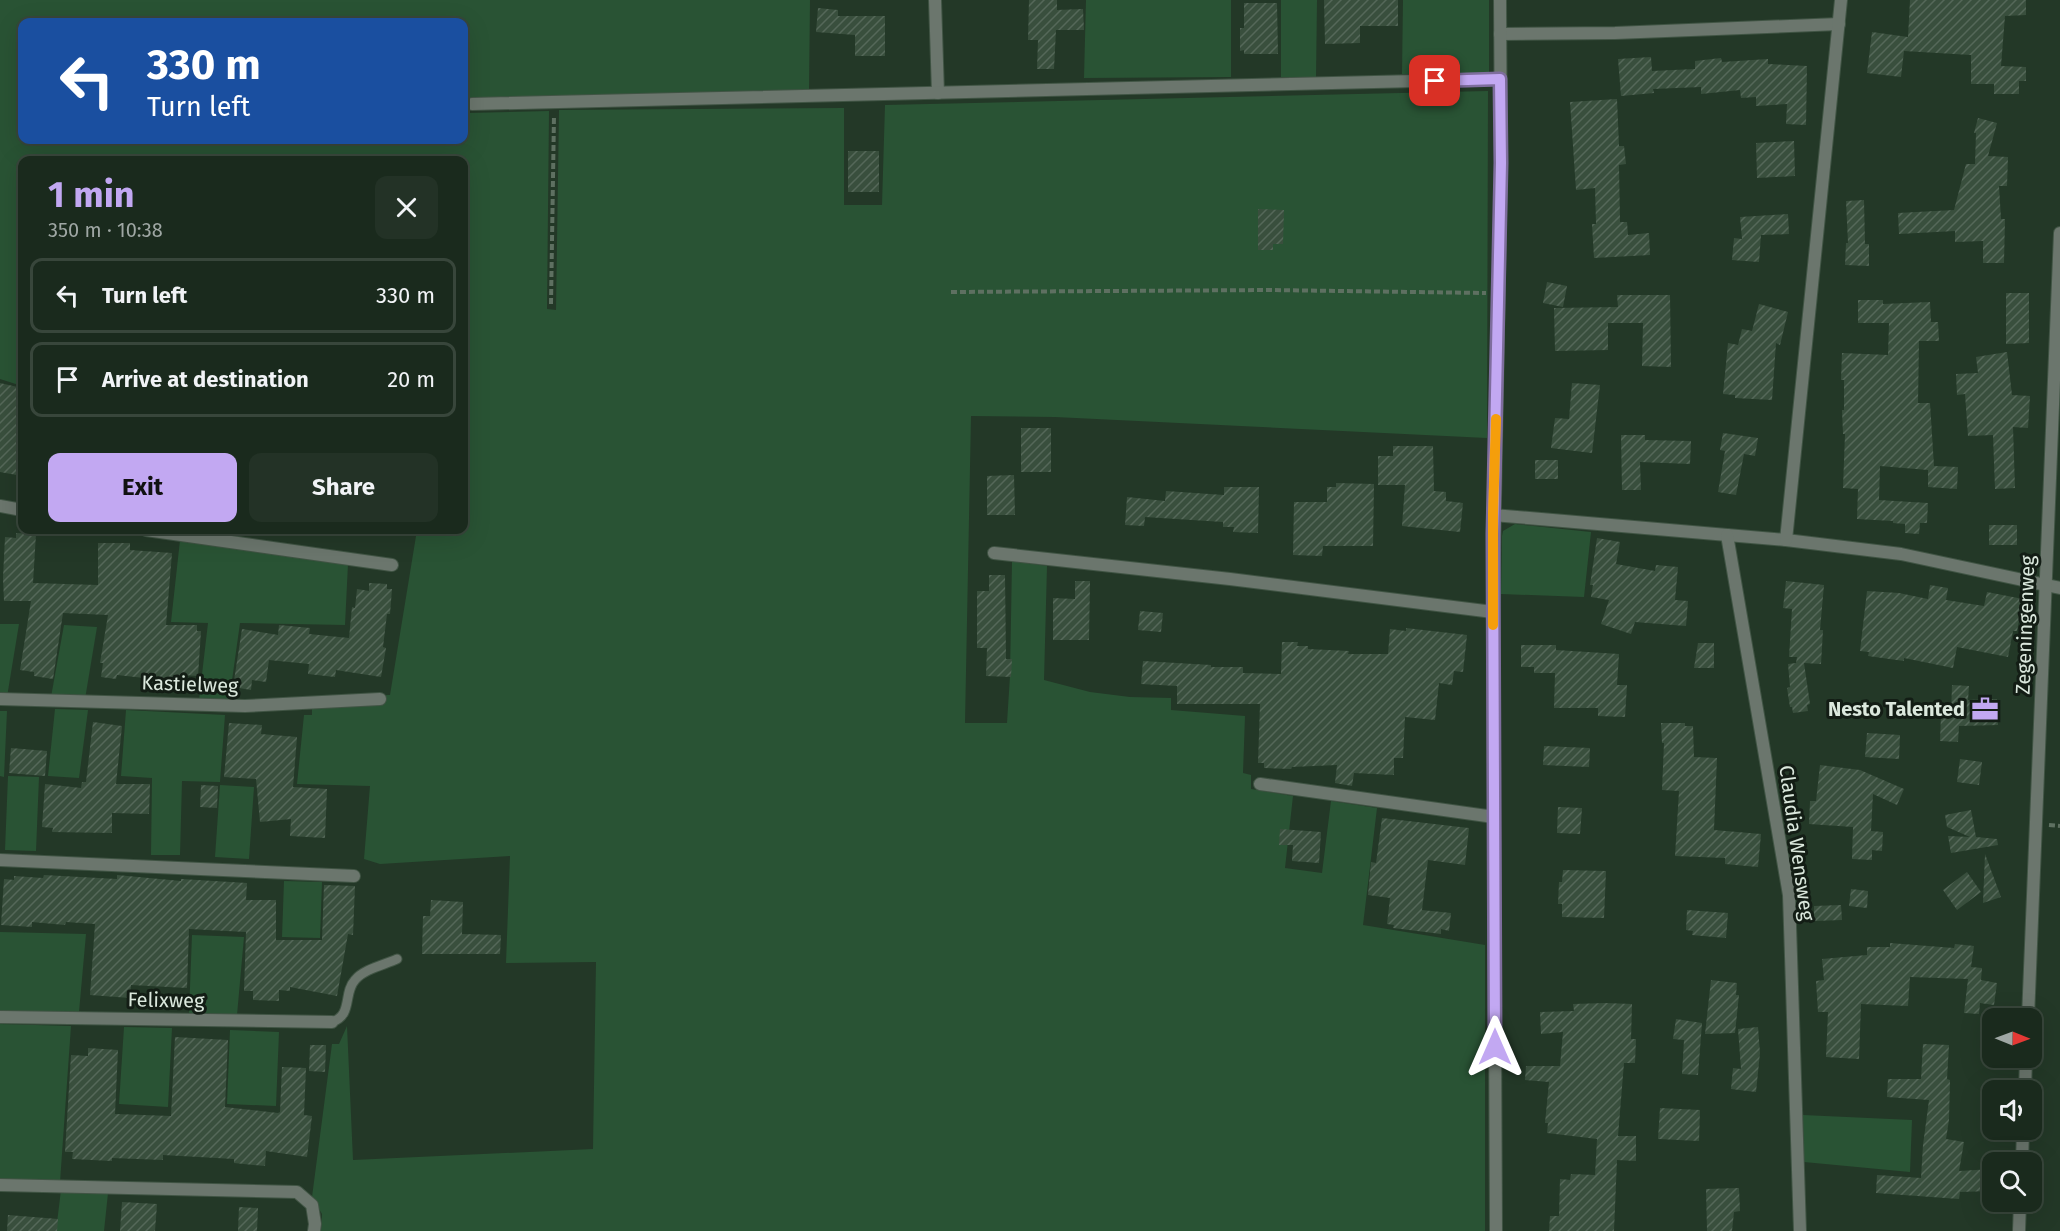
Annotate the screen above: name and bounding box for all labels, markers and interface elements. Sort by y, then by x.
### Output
text: 330 m [147,40,261,90]
icon: left [48,42,126,120]
pin [1409,55,1460,106]
icon: arrive [1418,64,1451,97]
text: Turn left [147,91,250,123]
text: 1 min [48,173,135,217]
button: close [375,176,438,239]
text: 350 m · 10:38 [48,218,163,242]
icon: left [51,279,84,312]
text: Turn left [102,282,187,309]
text: 330 m [376,282,435,309]
icon: arrive [51,363,84,396]
text: Arrive at destination [102,366,309,393]
text: 20 m [387,366,435,393]
button: Exit [48,453,237,522]
button: Share [249,453,438,522]
street label: Zegeningenweg [2011,554,2039,695]
street label: Kastielweg [141,670,239,698]
office icon: Nesto Talented [1970,694,2000,724]
place label: Nesto Talented [1828,697,1965,721]
street label: Claudia Wensweg [1774,764,1820,923]
street label: Felixweg [127,987,205,1013]
north arrow [1982,1008,2042,1068]
map controls [1982,1008,2042,1212]
position arrow [1463,1015,1527,1079]
button: sound [1982,1080,2042,1140]
button: search [1982,1152,2042,1212]

